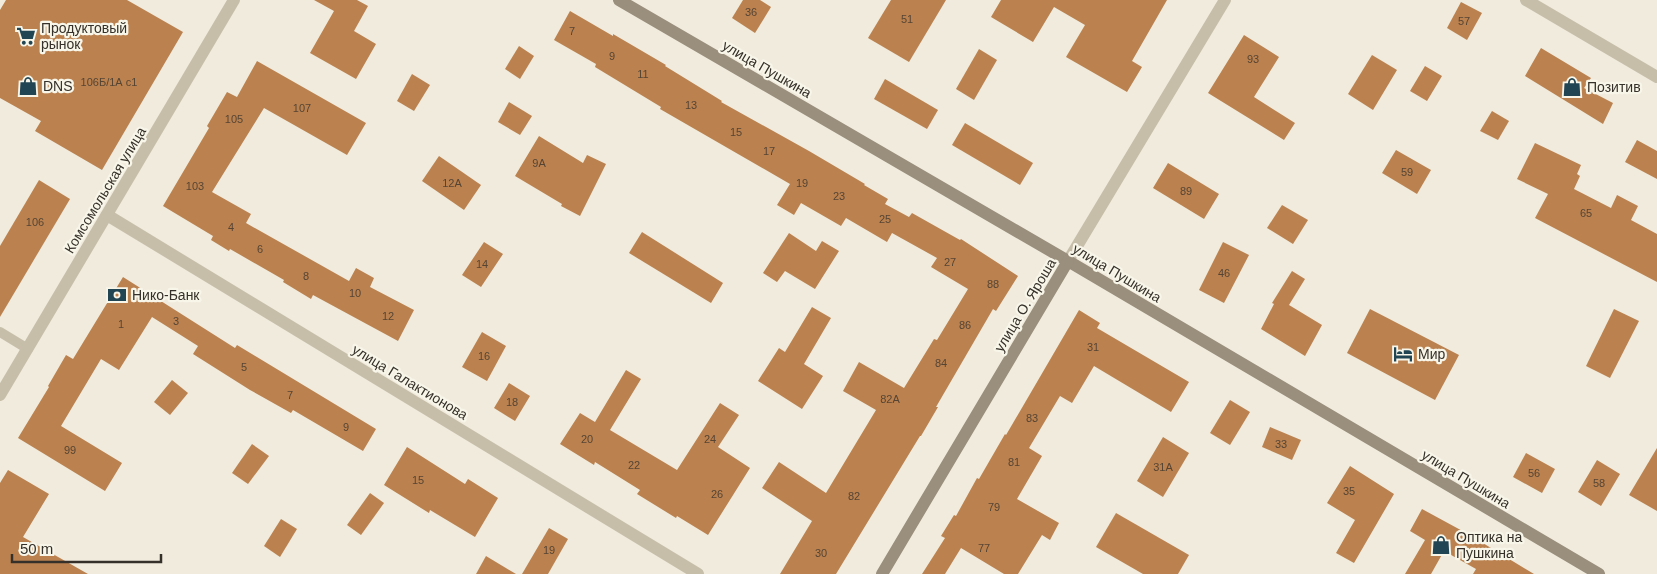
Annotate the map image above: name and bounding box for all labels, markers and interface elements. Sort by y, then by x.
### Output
house number: 36 [745,6,757,18]
house number: 51 [901,13,913,25]
house number: 57 [1458,15,1470,27]
place label: Продуктовый рынок [41,20,127,52]
supermarket icon: Продуктовый рынок [15,25,37,47]
house number: 7 [569,25,575,37]
street label: улица Пушкина [720,37,815,101]
house number: 9 [609,50,615,62]
house number: 93 [1247,53,1259,65]
house number: 11 [637,68,649,80]
shop icon: DNS [17,75,39,97]
house number: 106Б/1А с1 [81,76,137,88]
shop icon: Позитив [1561,76,1583,98]
place label: DNS [43,78,73,94]
place label: Позитив [1587,79,1641,95]
house number: 13 [685,99,697,111]
house number: 107 [293,102,311,114]
house number: 105 [225,113,243,125]
street label: Комсомольская улица [61,124,149,256]
house number: 15 [730,126,742,138]
house number: 17 [763,145,775,157]
house number: 9А [532,157,546,169]
house number: 59 [1401,166,1413,178]
house number: 12А [442,177,462,189]
house number: 19 [796,177,808,189]
house number: 103 [186,180,204,192]
house number: 89 [1180,185,1192,197]
house number: 23 [833,190,845,202]
house number: 65 [1580,207,1592,219]
house number: 25 [879,213,891,225]
house number: 106 [26,216,44,228]
house number: 4 [228,221,234,233]
street label: улица Пушкина [1070,240,1164,306]
house number: 6 [257,243,263,255]
street label: улица О. Яроша [991,255,1059,354]
house number: 27 [944,256,956,268]
house number: 14 [476,258,488,270]
house number: 46 [1218,267,1230,279]
house number: 8 [303,270,309,282]
house number: 88 [987,278,999,290]
bank icon: Нико-Банк [106,284,128,306]
place label: Нико-Банк [132,287,200,303]
house number: 10 [349,287,361,299]
house number: 12 [382,310,394,322]
house number: 3 [173,315,179,327]
house number: 1 [118,318,124,330]
house number: 86 [959,319,971,331]
street label: улица Галактионова [349,341,471,423]
house number: 31 [1087,341,1099,353]
hotel icon: Мир [1392,343,1414,365]
place label: Мир [1418,346,1445,362]
house number: 16 [478,350,490,362]
house number: 84 [935,357,947,369]
house number: 5 [241,361,247,373]
house number: 7 [287,389,293,401]
house number: 82А [880,393,900,405]
house number: 18 [506,396,518,408]
house number: 83 [1026,412,1038,424]
house number: 9 [343,421,349,433]
house number: 20 [581,433,593,445]
house number: 24 [704,433,716,445]
house number: 33 [1275,438,1287,450]
house number: 99 [64,444,76,456]
street label: улица Пушкина [1419,446,1513,512]
house number: 81 [1008,456,1020,468]
house number: 22 [628,459,640,471]
house number: 31А [1153,461,1173,473]
house number: 56 [1528,467,1540,479]
house number: 15 [412,474,424,486]
house number: 58 [1593,477,1605,489]
house number: 35 [1343,485,1355,497]
house number: 26 [711,488,723,500]
house number: 82 [848,490,860,502]
house number: 79 [988,501,1000,513]
place label: Оптика на Пушкина [1456,529,1523,561]
scale bar [12,532,161,564]
shop icon: Оптика на Пушкина [1430,534,1452,556]
text: 50 m [20,540,53,557]
house number: 77 [978,542,990,554]
house number: 19 [543,544,555,556]
house number: 30 [815,547,827,559]

